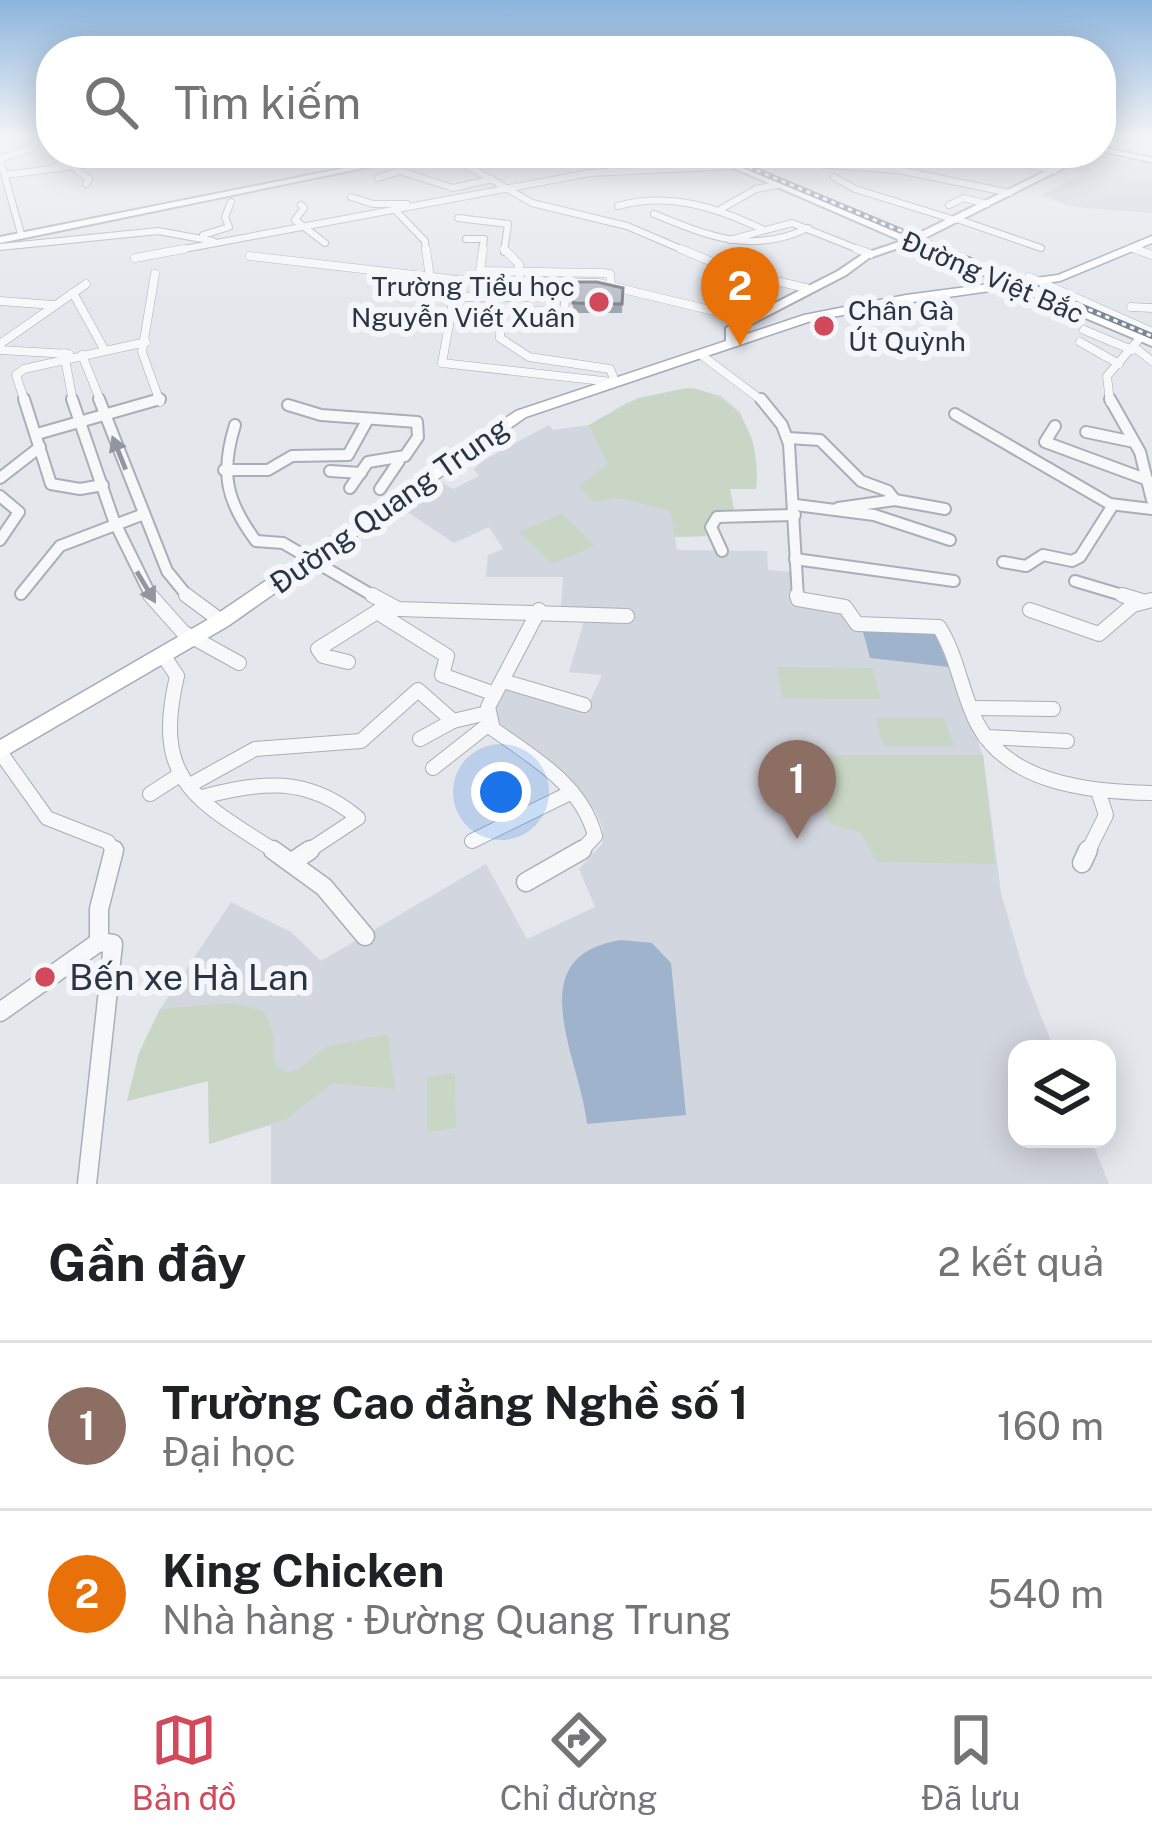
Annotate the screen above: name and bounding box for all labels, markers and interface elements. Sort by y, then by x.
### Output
search box [36,36,1116,168]
icon: search [78,69,144,135]
text: Tìm kiếm [174,76,361,129]
street label: Đường Việt Bắc [897,224,1089,330]
pin: 2 [701,247,779,346]
place label: Trường Tiểu học Nguyễn Viết Xuân [351,270,575,333]
marker: Trường Tiểu học Nguyễn Viết Xuân [586,289,612,315]
place label: Chân Gà Út Quỳnh [848,294,966,357]
marker: Chân Gà Út Quỳnh [811,313,837,339]
street label: Đường Quang Trung [263,409,515,601]
one-way arrow [109,435,128,471]
one-way arrow [134,570,155,604]
pin: 1 [758,740,836,839]
your location [471,762,531,822]
place label: Bến xe Hà Lan [69,956,309,998]
marker: Bến xe Hà Lan [32,964,58,990]
map controls [1008,1040,1116,1148]
button: layers [1008,1040,1116,1148]
text: Gần đây [48,1233,246,1292]
text: 2 kết quả [938,1239,1104,1285]
text: Trường Cao đẳng Nghề số 1 [162,1376,749,1429]
text: 1 [79,1403,95,1449]
text: 160 m [997,1403,1104,1449]
text: Đại học [162,1429,296,1475]
text: King Chicken [162,1544,445,1597]
text: 2 [75,1571,99,1617]
text: 540 m [987,1571,1104,1617]
text: Nhà hàng · Đường Quang Trung [162,1597,732,1643]
tab: Bản đồ [132,1707,236,1817]
tab: Chỉ đường [500,1707,658,1817]
tab: Đã lưu [921,1707,1020,1817]

